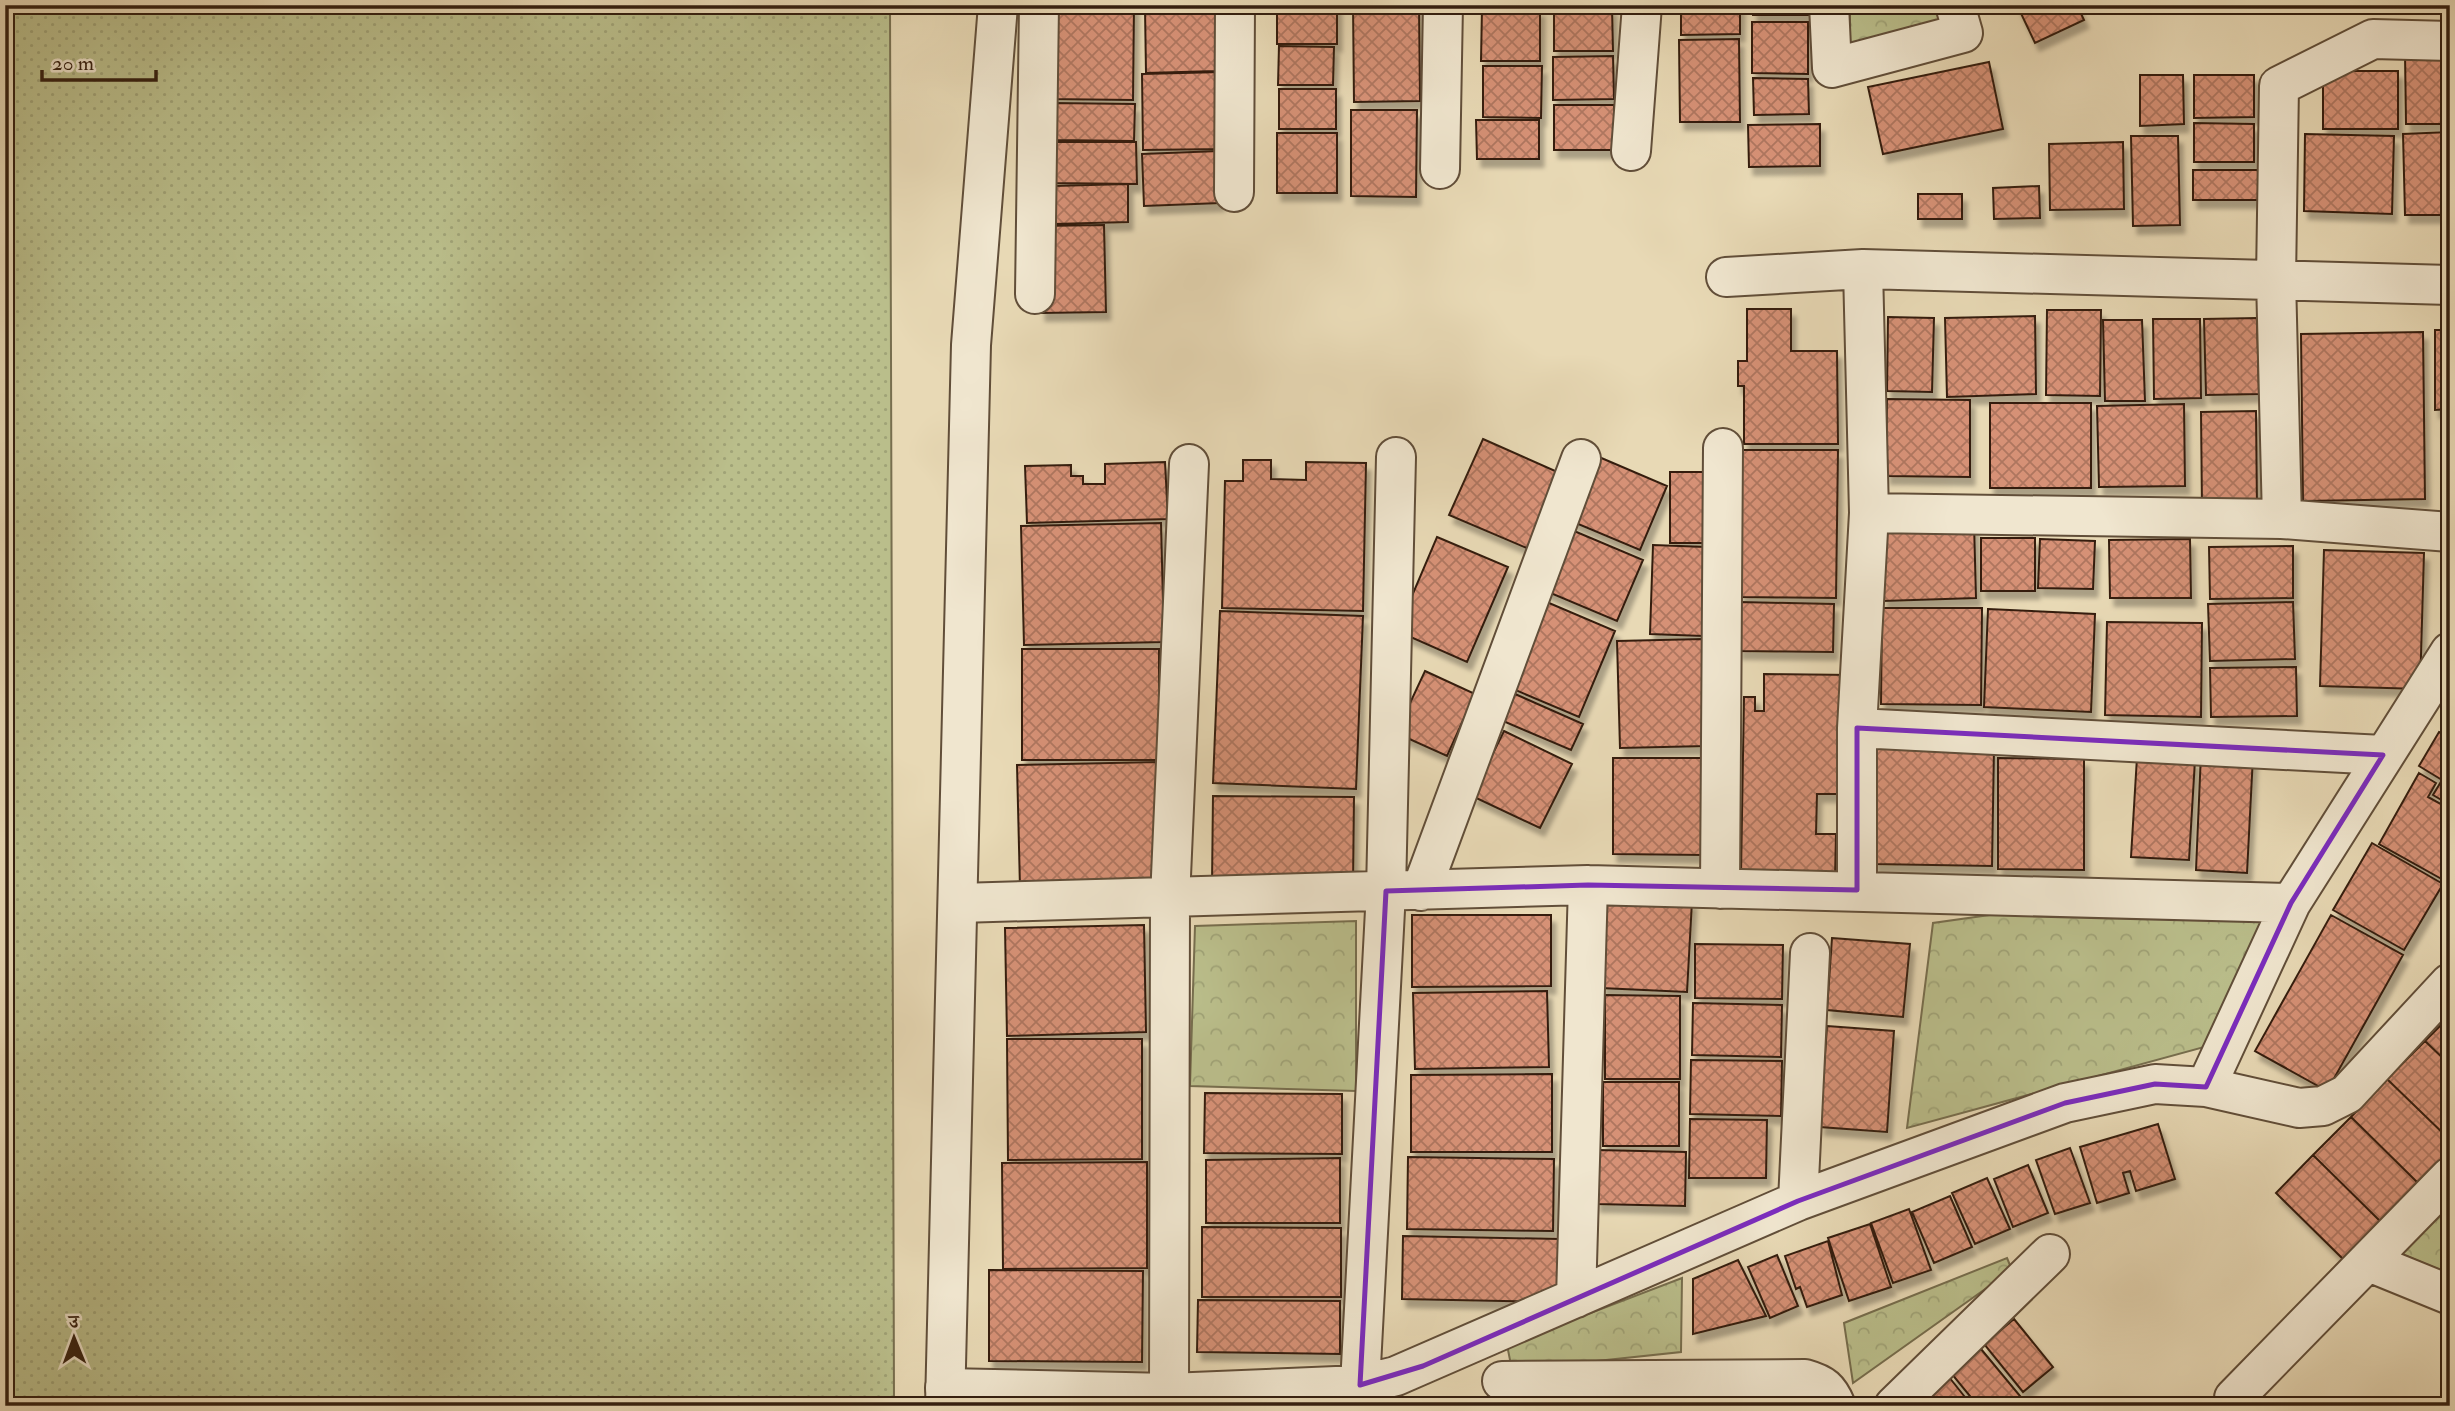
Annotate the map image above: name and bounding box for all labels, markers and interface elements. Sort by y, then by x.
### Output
scale bar [42,38,156,82]
text: 20 m [52,50,94,77]
north arrow [38,1302,108,1372]
text: उ [67,1310,80,1334]

